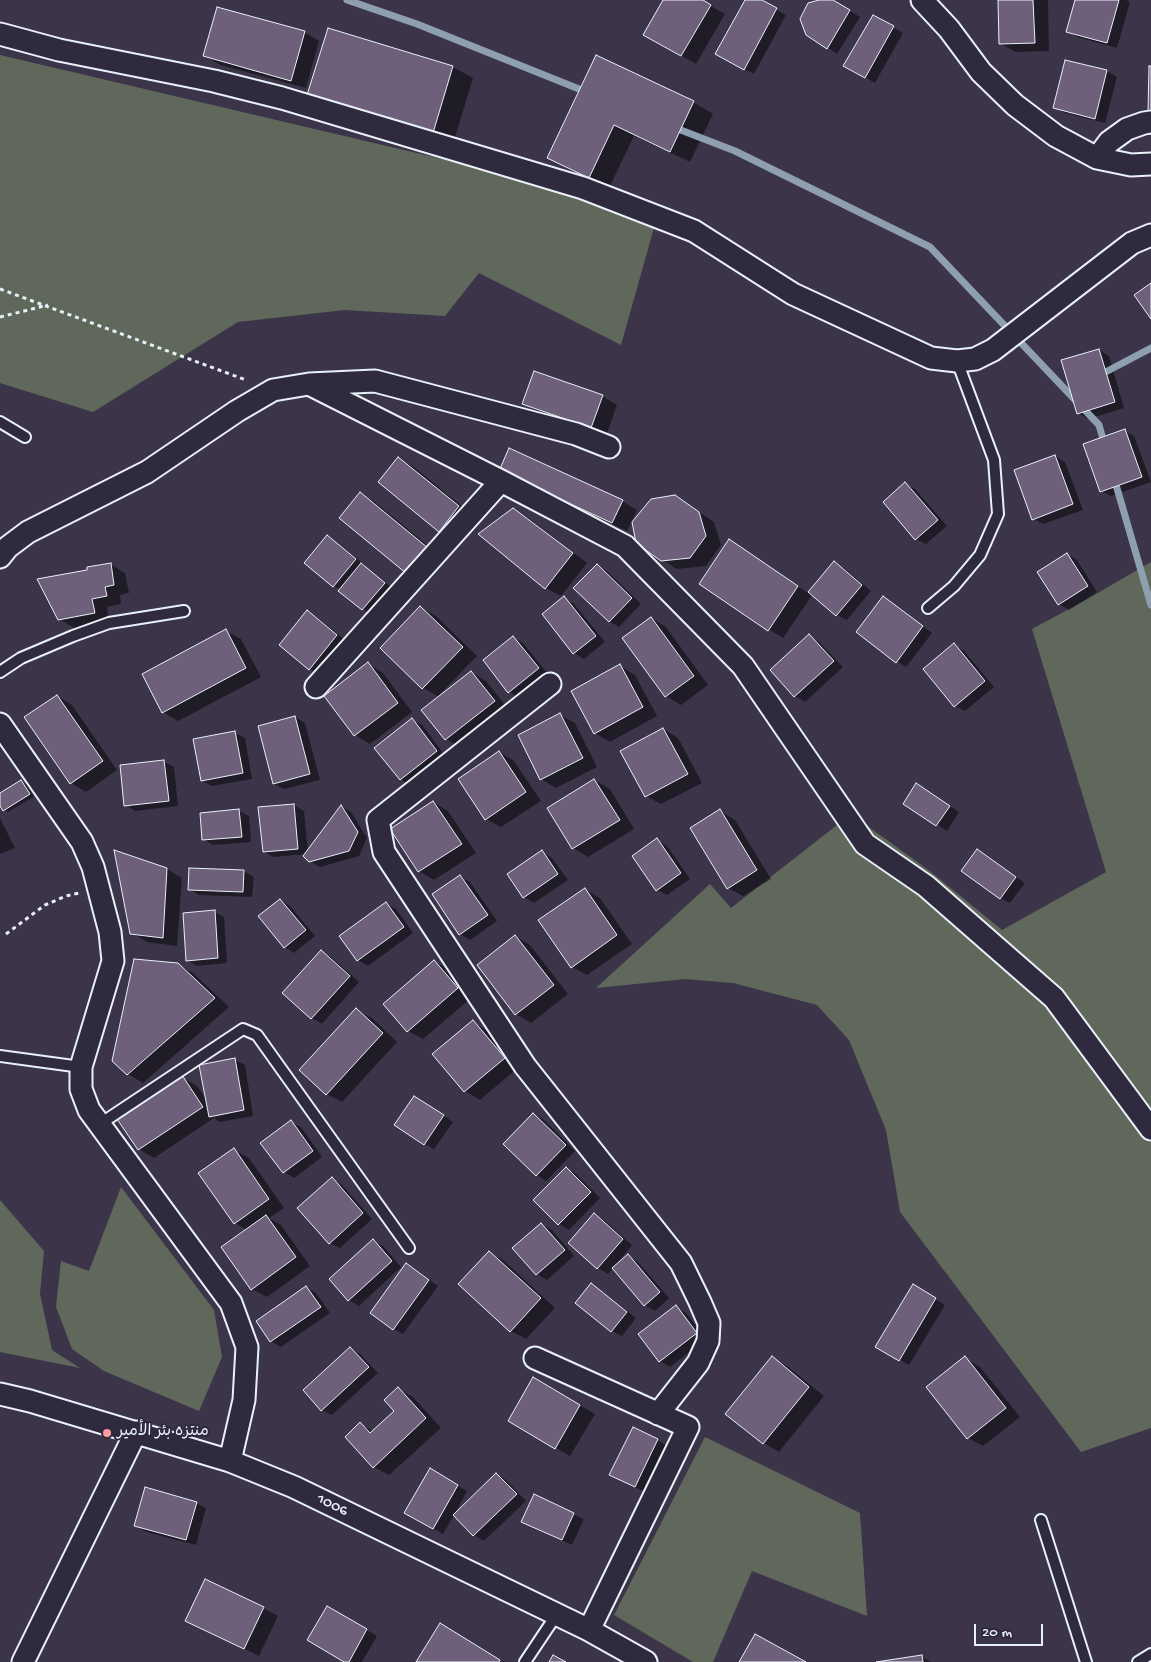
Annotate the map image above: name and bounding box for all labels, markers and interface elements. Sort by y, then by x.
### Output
place label: منتزه بئر الأمير [117,1423,209,1443]
marker: منتزه بئر الأمير [101,1427,113,1439]
street label: 1006 [313,1490,351,1522]
scale bar [976,1614,1045,1646]
text: 20 m [982,1624,1012,1642]

